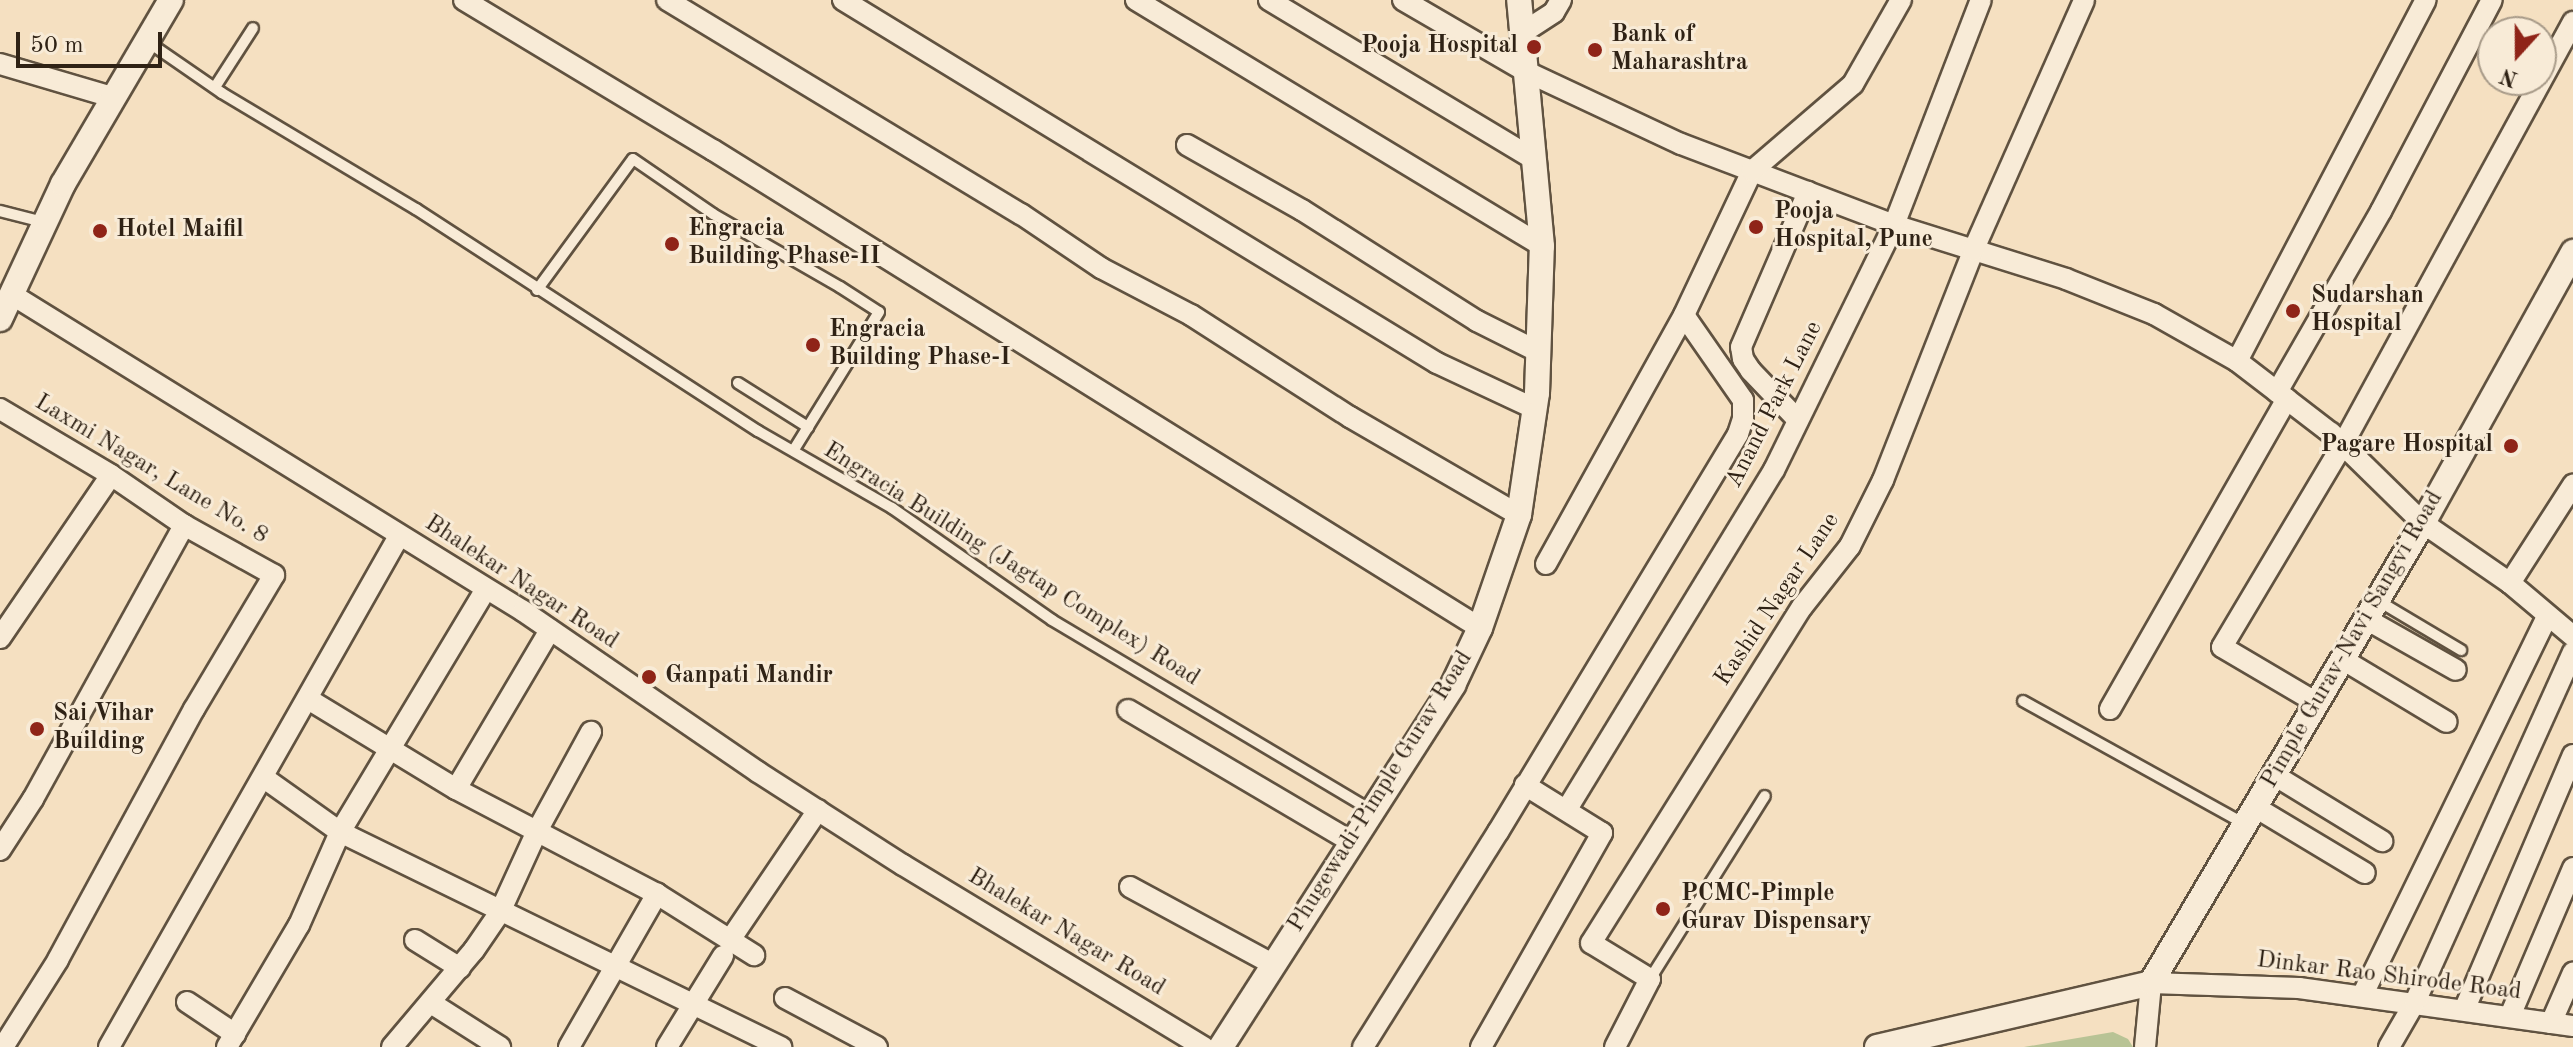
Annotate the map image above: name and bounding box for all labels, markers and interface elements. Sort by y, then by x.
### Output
scale bar [20,16,166,66]
north arrow [2477,16,2557,96]
place label: Bank of Maharashtra [1611,22,1748,78]
place label: Pooja Hospital [1361,33,1518,61]
text: 50 m [30,34,84,58]
marker: Pooja Hospital [1525,38,1543,56]
marker: Bank of Maharashtra [1586,41,1604,59]
text: N [2497,63,2521,90]
place label: Pooja Hospital, Pune [1774,199,1933,255]
place label: Engracia Building Phase-II [688,216,880,272]
marker: Pooja Hospital, Pune [1745,216,1767,238]
place label: Hotel Maifil [116,217,244,245]
marker: Hotel Maifil [91,222,109,240]
marker: Engracia Building Phase-II [663,235,681,253]
place label: Sudarshan Hospital [2311,283,2424,339]
marker: Sudarshan Hospital [2282,300,2304,322]
place label: Engracia Building Phase-I [829,317,1011,373]
street label: Anand Park Lane [1721,317,1829,493]
marker: Engracia Building Phase-I [804,336,822,354]
street label: Laxmi Nagar, Lane No. 8 [29,389,273,551]
place label: Pagare Hospital [2320,432,2493,460]
marker: Pagare Hospital [2500,435,2522,457]
street label: Engracia Building (Jagtap Complex) Road [818,437,1204,693]
street label: Pimple Gurav-Navi Sangvi Road [2256,486,2450,794]
street label: Kashid Nagar Lane [1709,508,1847,692]
street label: Bhalekar Nagar Road [419,510,623,656]
street label: Phugewadi-Pimple Gurav Road [1282,646,1480,938]
place label: Ganpati Mandir [665,663,833,691]
marker: Ganpati Mandir [640,668,658,686]
place label: Sai Vihar Building [53,701,154,757]
marker: Sai Vihar Building [28,720,46,738]
street label: Bhalekar Nagar Road [962,863,1170,1003]
place label: PCMC-Pimple Gurav Dispensary [1681,881,1872,937]
marker: PCMC-Pimple Gurav Dispensary [1652,898,1674,920]
street label: Dinkar Rao Shirode Road [2255,946,2523,1008]

